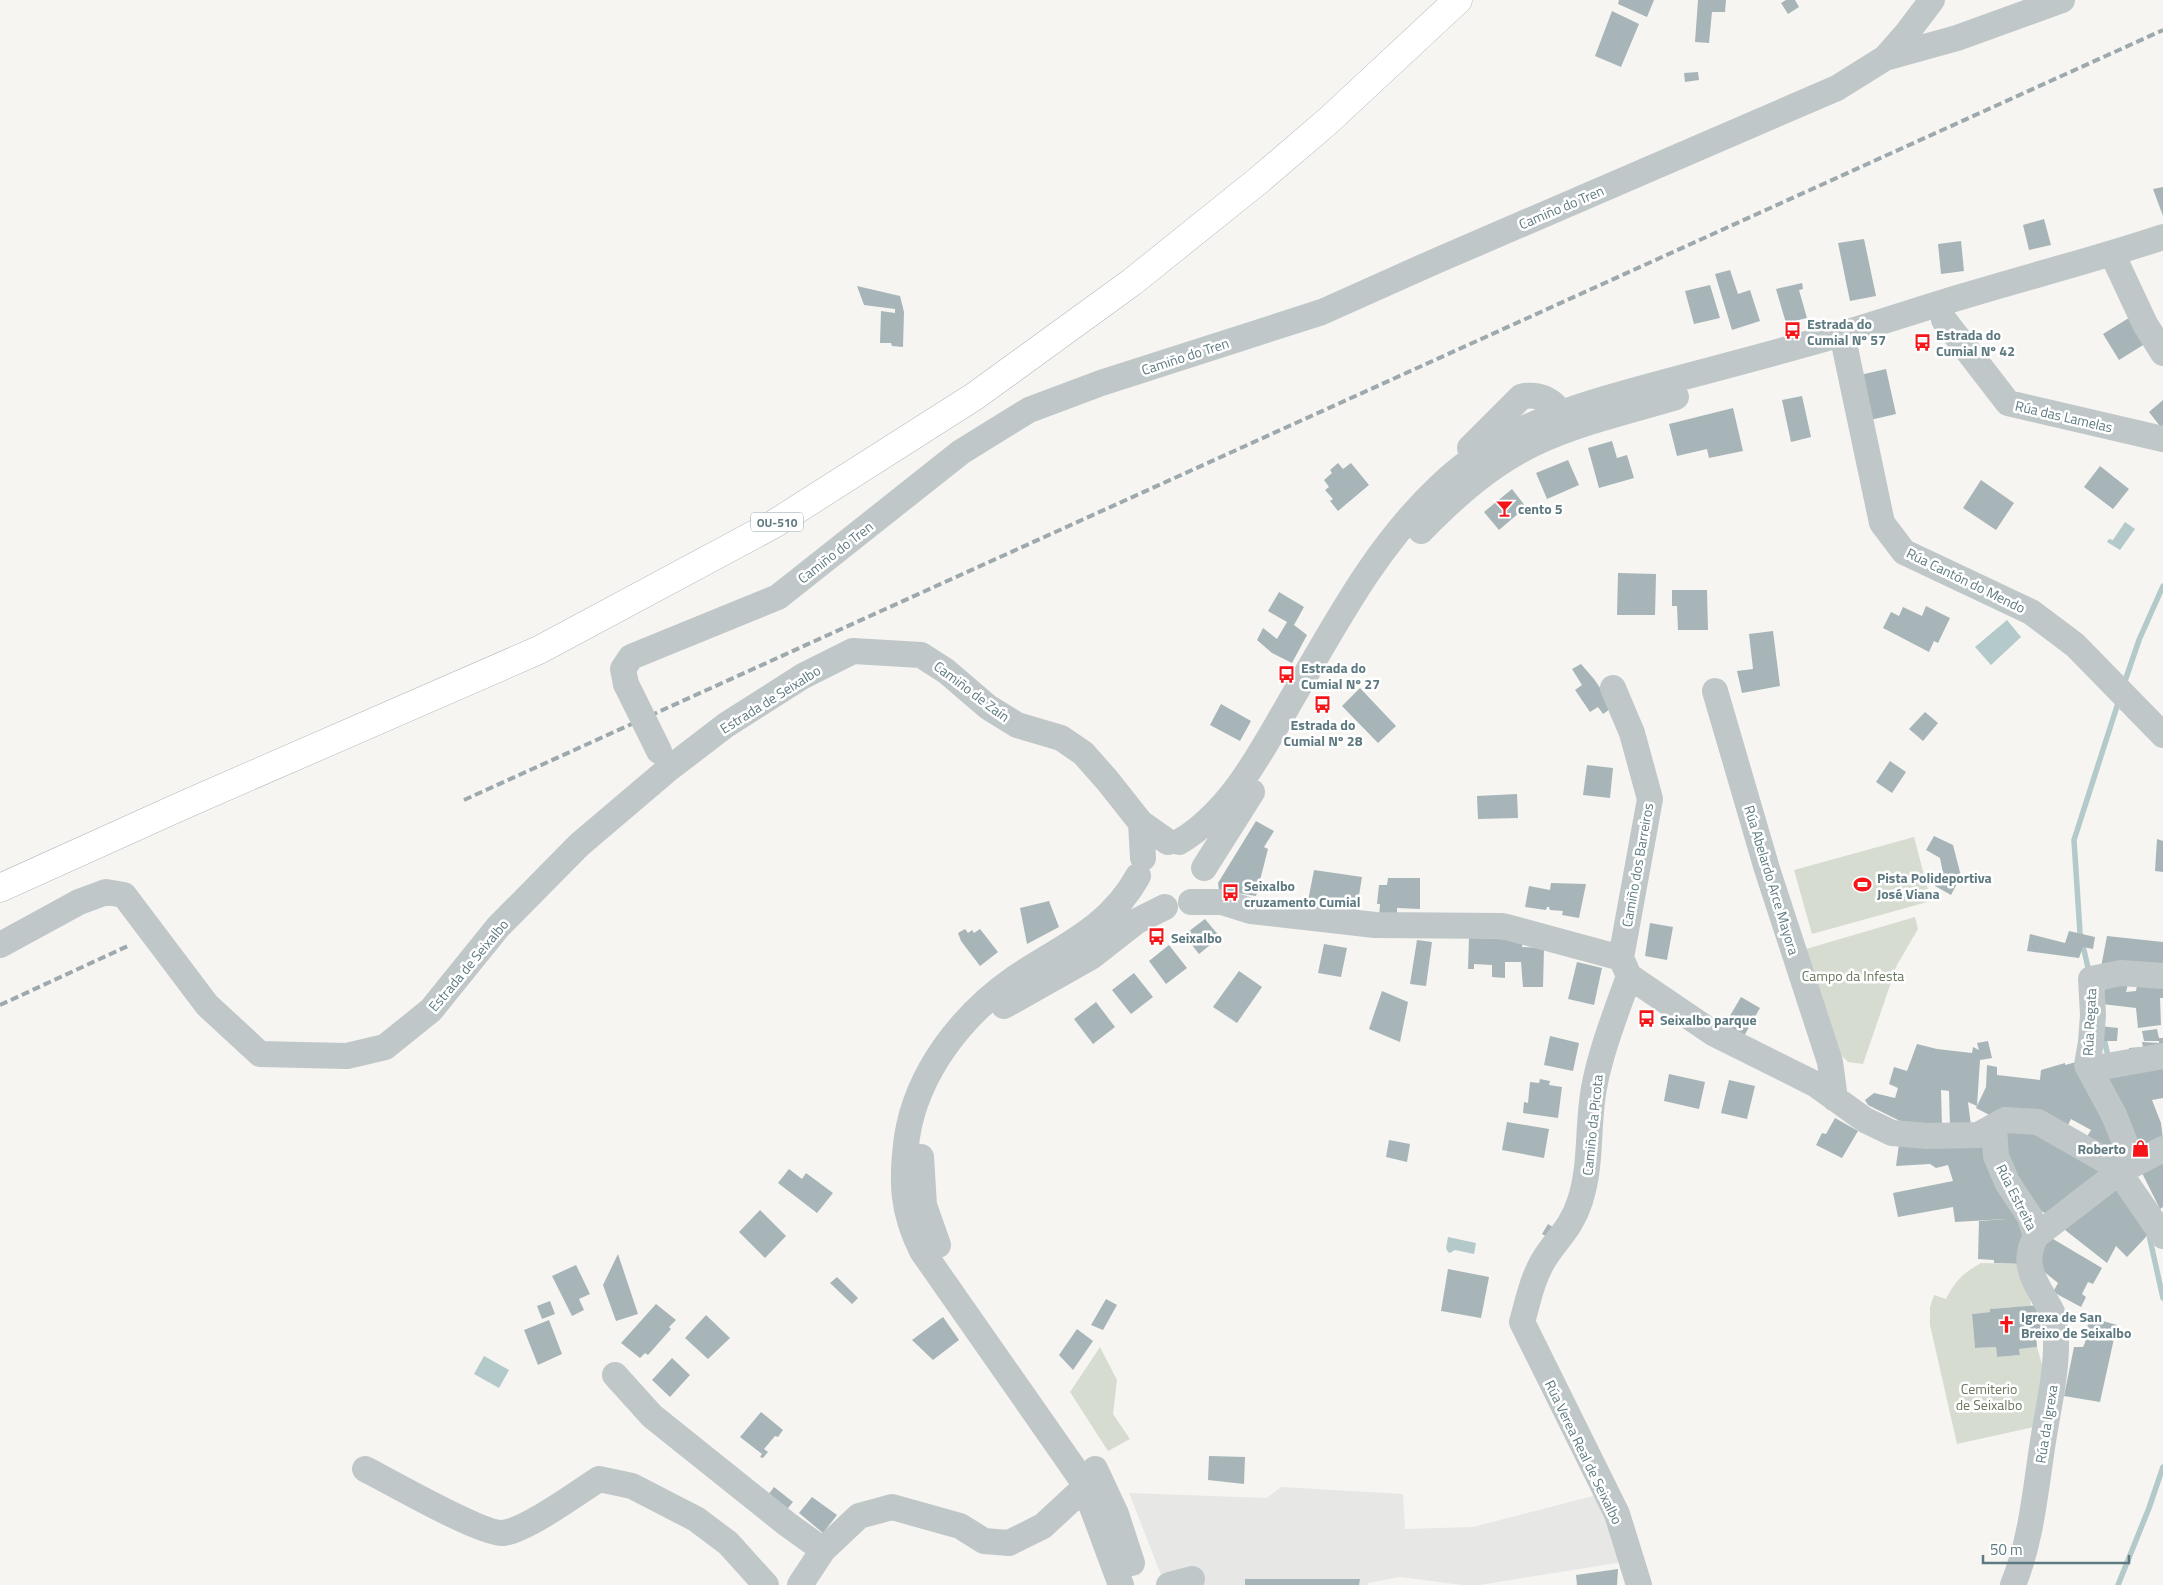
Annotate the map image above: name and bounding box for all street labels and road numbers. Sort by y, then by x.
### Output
street label: Camiño do Tren [1515,180,1607,234]
street label: Camiño do Tren [1139,332,1231,380]
street label: Rúa das Lamelas [2013,395,2115,437]
road number: OU-510 [751,512,803,532]
street label: Camiño do Tren [793,516,877,588]
street label: Rúa Cantón do Mendo [1903,542,2029,618]
street label: Camiño de Zaín [930,656,1014,726]
street label: Estrada de Seixalbo [716,660,824,738]
street label: Camiño dos Barreiros [1616,801,1658,929]
street label: Rúa Abelardo Arce Mayora [1739,803,1805,957]
street label: Estrada de Seixalbo [423,914,513,1016]
street label: Rúa Regata [2077,988,2101,1056]
street label: Camiño da Picota [1576,1073,1608,1177]
street label: Rúa Estreita [1991,1160,2043,1234]
street label: Rúa Verea Real de Seixalbo [1540,1376,1628,1528]
street label: Rúa da Igrexa [2029,1383,2063,1465]

